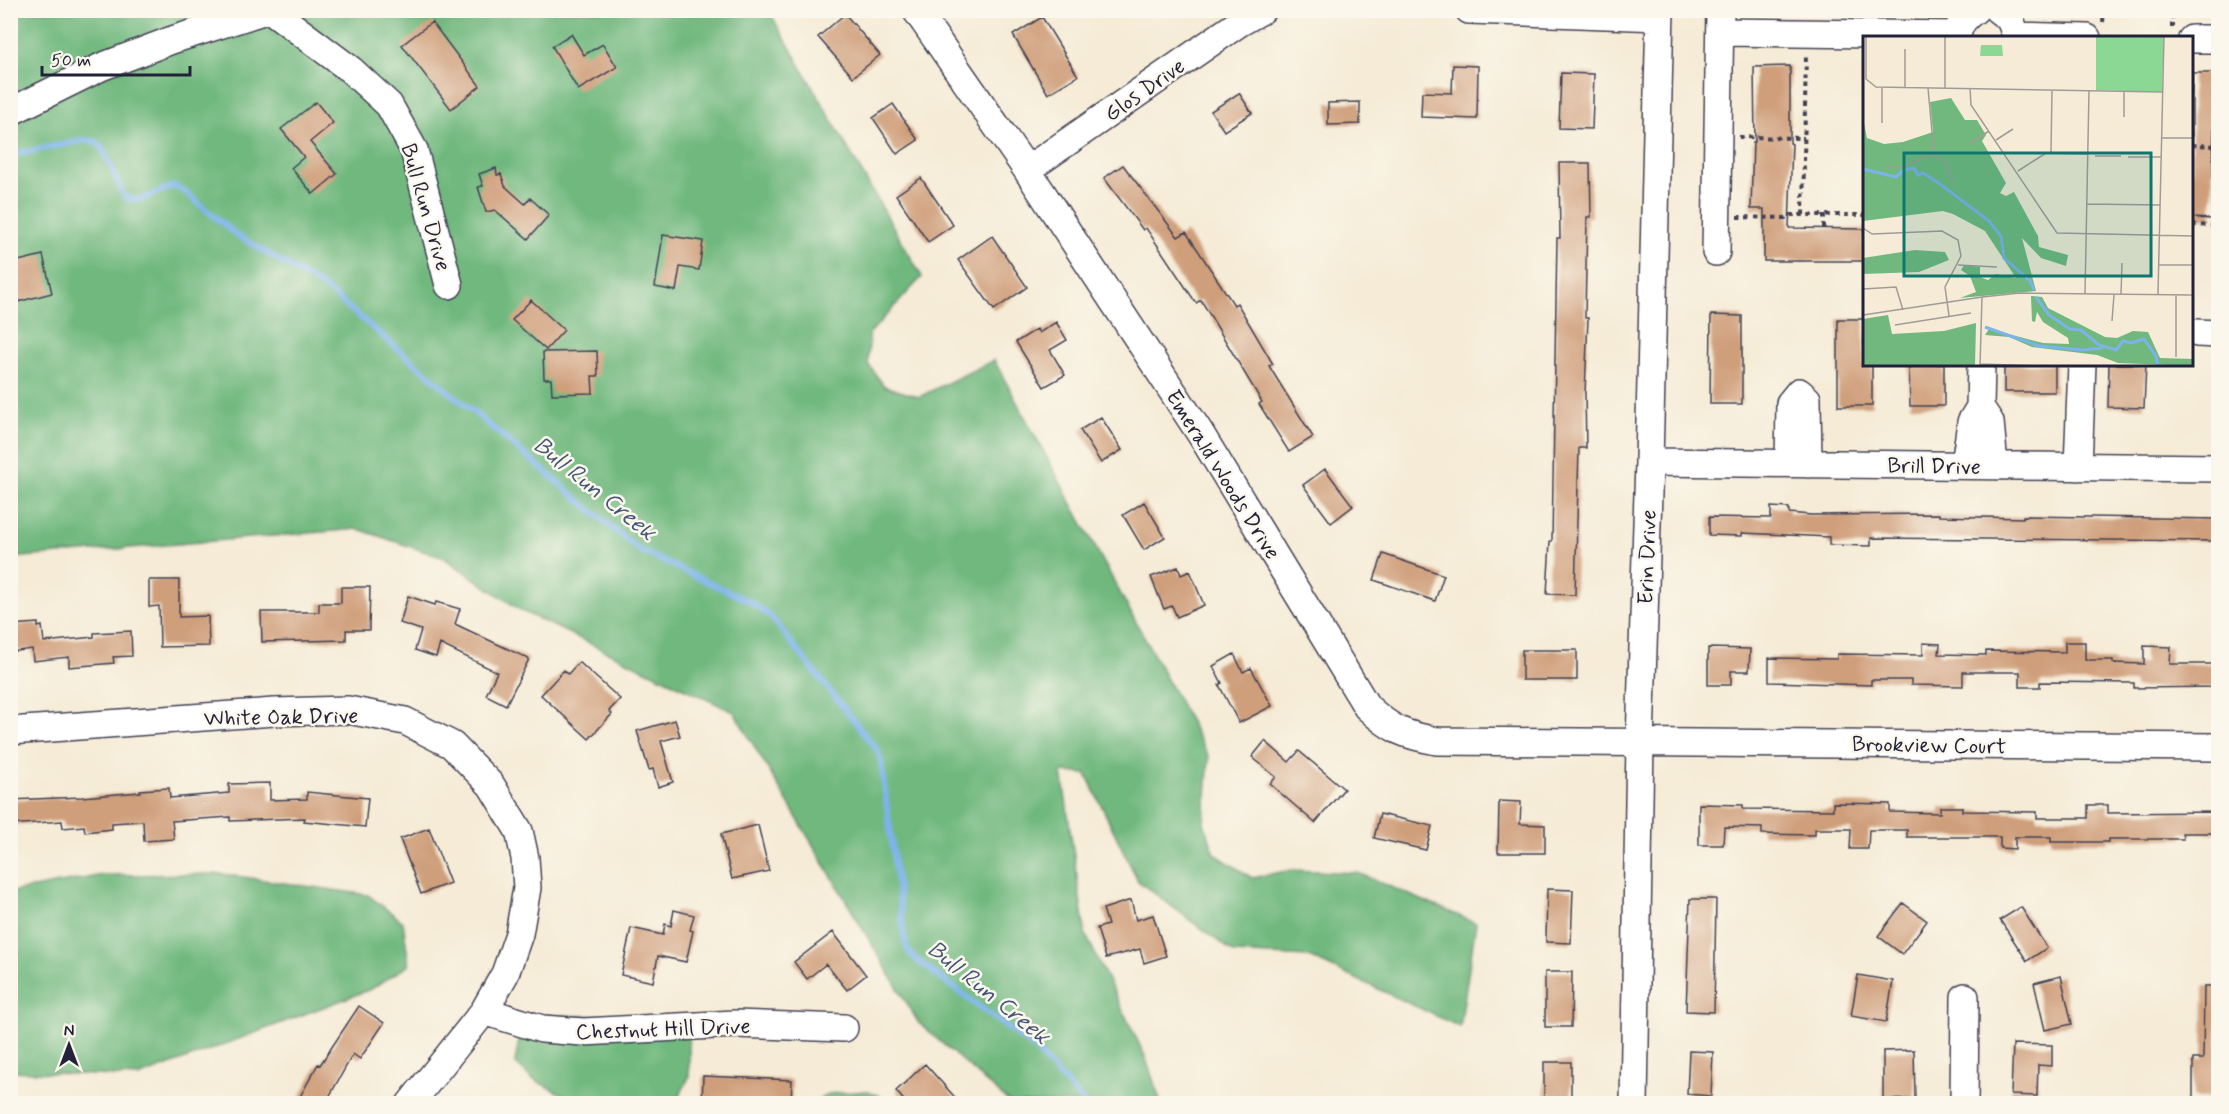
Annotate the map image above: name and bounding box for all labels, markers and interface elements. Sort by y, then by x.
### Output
inset map [1863,36,2193,366]
scale bar [42,39,190,77]
text: 50 m [51,49,91,73]
street label: Glos Drive [1099,53,1191,129]
street label: Bull Run Drive [394,141,457,275]
street label: Emerald Woods Drive [1159,385,1286,565]
water label: Bull Run Creek [526,430,663,549]
street label: Brill Drive [1887,452,1981,482]
street label: Erin Drive [1632,509,1664,605]
street label: White Oak Drive [203,703,359,733]
street label: Brookview Court [1852,731,2006,761]
water label: Bull Run Creek [920,934,1057,1053]
street label: Chestnut Hill Drive [575,1013,751,1047]
north arrow [39,1015,99,1075]
text: N [64,1021,74,1042]

